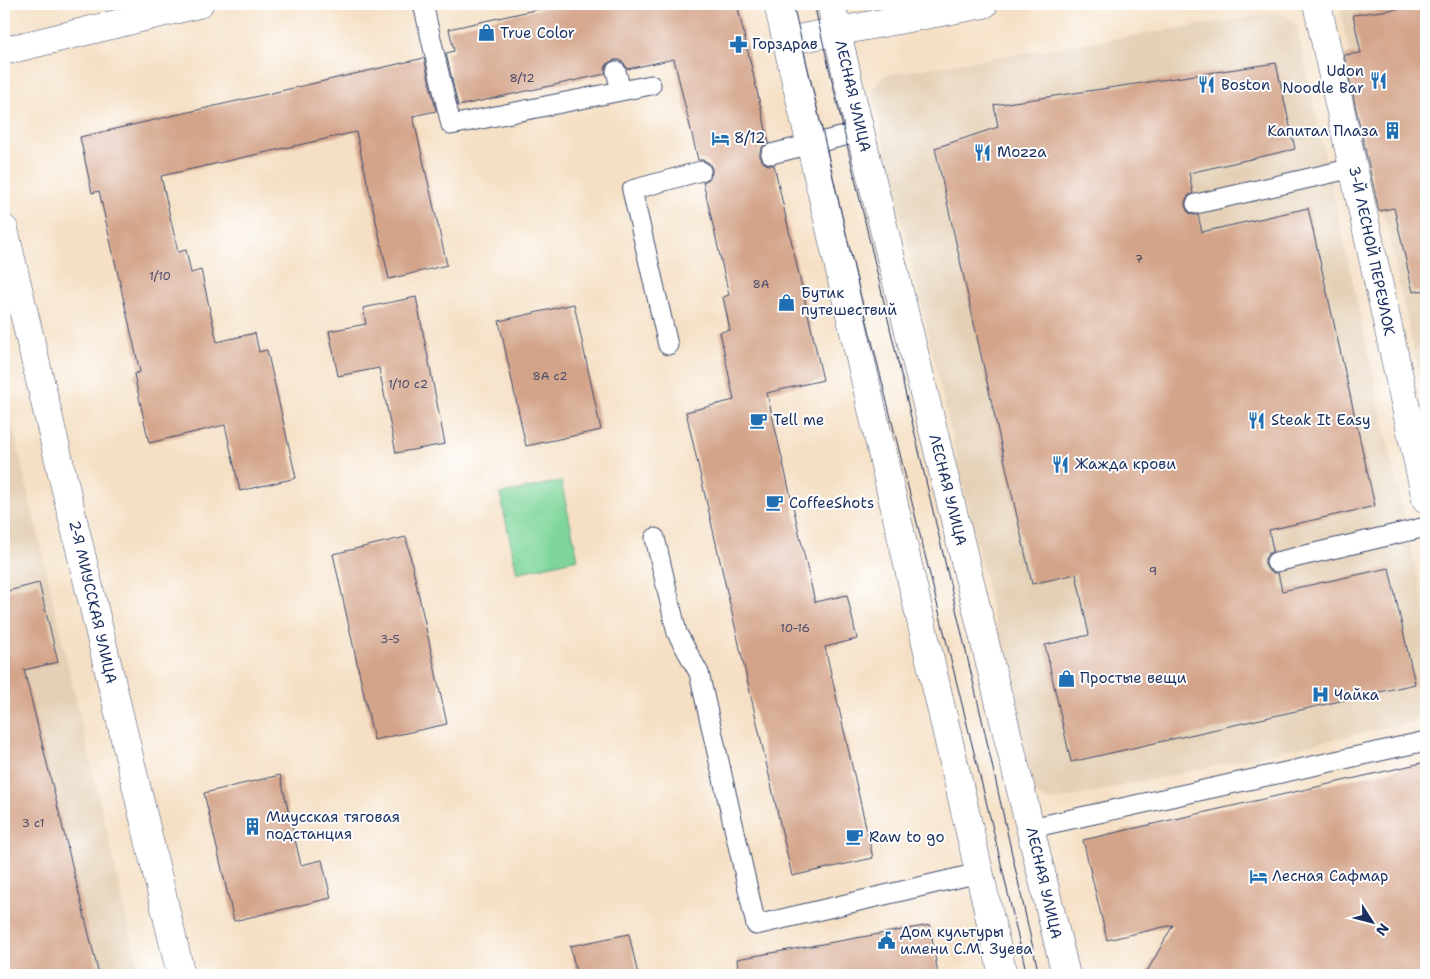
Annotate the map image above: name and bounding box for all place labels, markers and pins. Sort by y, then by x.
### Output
shop icon: True Color [476,23,496,43]
place label: True Color [500,23,575,43]
pharmacy icon: Горздрав [728,34,748,54]
place label: Горздрав [752,34,818,54]
place label: Udon Noodle Bar [1282,61,1364,98]
restaurant icon: Udon Noodle Bar [1368,70,1388,90]
restaurant icon: Boston [1197,75,1217,95]
place label: Boston [1221,75,1270,95]
place label: Капитал Плаза [1267,121,1379,141]
building icon: Капитал Плаза [1382,121,1402,141]
hotel icon: 8/12 [710,128,730,148]
place label: 8/12 [734,128,765,148]
restaurant icon: Mozza [973,142,993,162]
place label: Mozza [997,142,1047,162]
place label: Бутик путешествий [801,283,897,320]
shop icon: Бутик путешествий [777,292,797,312]
cafe icon: Tell me [749,410,769,430]
place label: Tell me [773,410,824,430]
restaurant icon: Steak It Easy [1247,410,1267,430]
place label: Steak It Easy [1271,410,1371,430]
restaurant icon: Жажда крови [1051,454,1071,474]
place label: Жажда крови [1075,454,1176,474]
cafe icon: CoffeeShots [765,493,785,513]
place label: CoffeeShots [789,493,874,513]
shop icon: Простые вещи [1056,668,1076,688]
place label: Простые вещи [1080,668,1187,688]
hospital icon: Чайка [1310,685,1330,705]
place label: Чайка [1334,685,1380,705]
place label: Миусская тяговая подстанция [266,807,400,844]
building icon: Миусская тяговая подстанция [242,816,262,836]
cafe icon: Raw to go [845,827,865,847]
place label: Raw to go [869,827,945,847]
hotel icon: Лесная Сафмар [1248,866,1268,886]
place label: Лесная Сафмар [1272,866,1389,886]
place label: Дом культуры имени С.М. Зуева [900,922,1033,959]
public building icon: Дом культуры имени С.М. Зуева [876,931,896,951]

